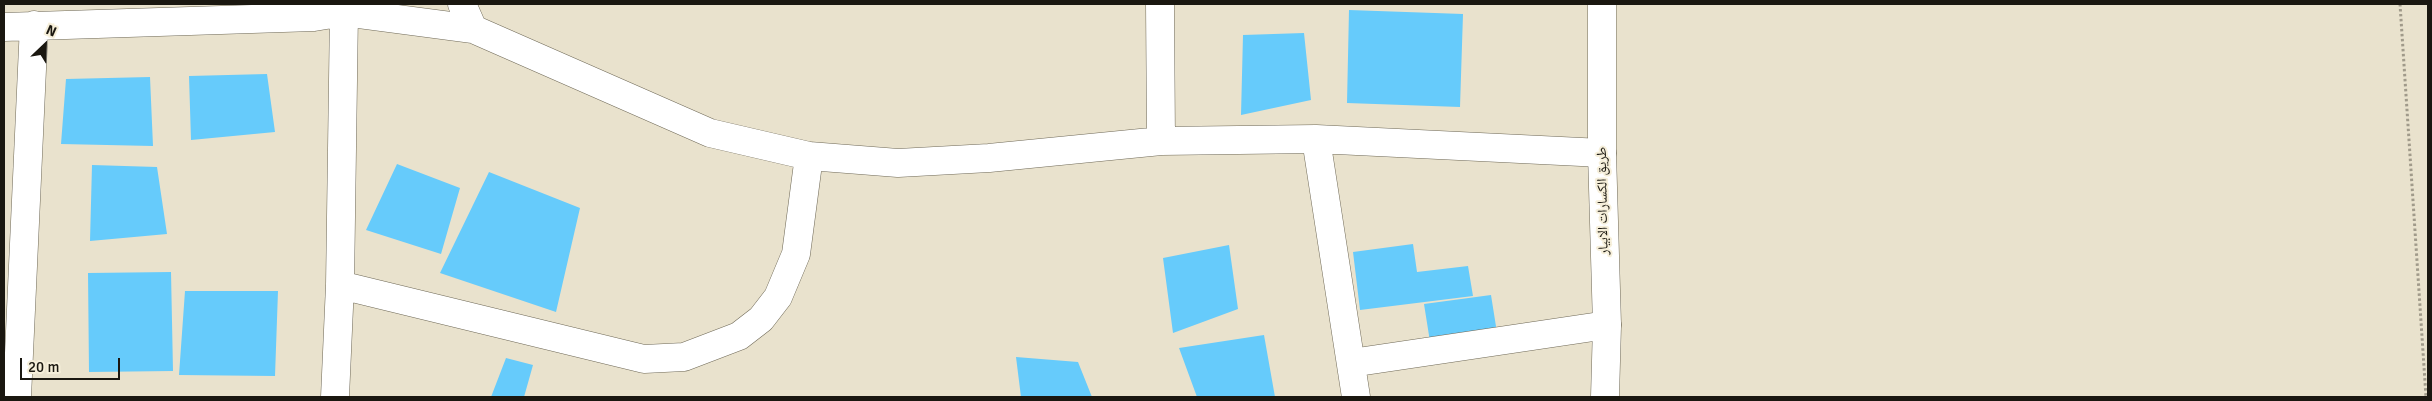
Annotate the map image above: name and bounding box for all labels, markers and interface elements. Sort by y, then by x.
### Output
north arrow [20,20,70,70]
text: N [43,21,59,41]
street label: طريق الكسارات الابيار [1594,147,1612,255]
scale bar [22,348,122,380]
text: 20 m [28,358,59,376]

